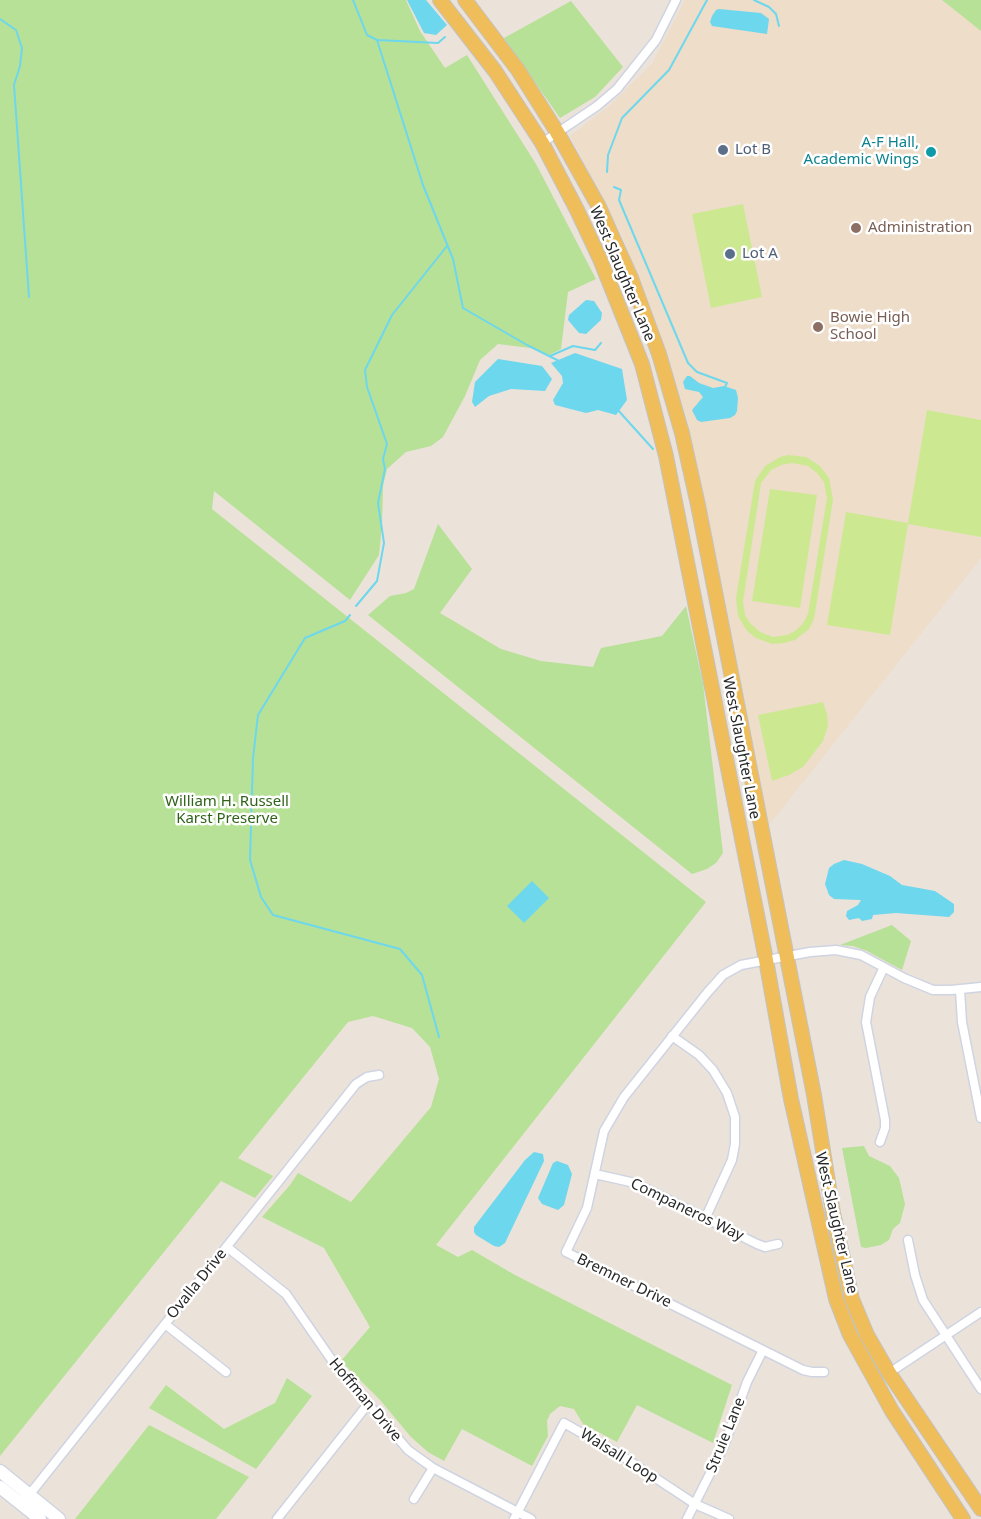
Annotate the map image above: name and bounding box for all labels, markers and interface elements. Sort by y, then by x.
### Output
place label: A-F Hall, Academic Wings [804,134,919,169]
place label: Lot B [735,141,771,159]
marker: Lot B [716,143,730,157]
marker: A-F Hall, Academic Wings [924,145,938,159]
street label: West Slaughter Lane [585,204,659,344]
place label: Administration [868,219,972,237]
marker: Administration [849,221,863,235]
place label: Lot A [742,245,778,263]
marker: Lot A [723,247,737,261]
place label: Bowie High School [830,309,910,344]
marker: Bowie High School [811,320,825,334]
street label: West Slaughter Lane [718,675,764,821]
park label: William H. Russell Karst Preserve [165,793,289,828]
street label: West Slaughter Lane [811,1150,861,1296]
street label: Companeros Way [627,1175,747,1245]
street label: Ovalla Drive [163,1245,231,1323]
street label: Bremner Drive [574,1250,674,1312]
street label: Hoffman Drive [325,1355,405,1445]
street label: Struie Lane [703,1395,749,1475]
street label: Walsall Loop [577,1425,661,1487]

